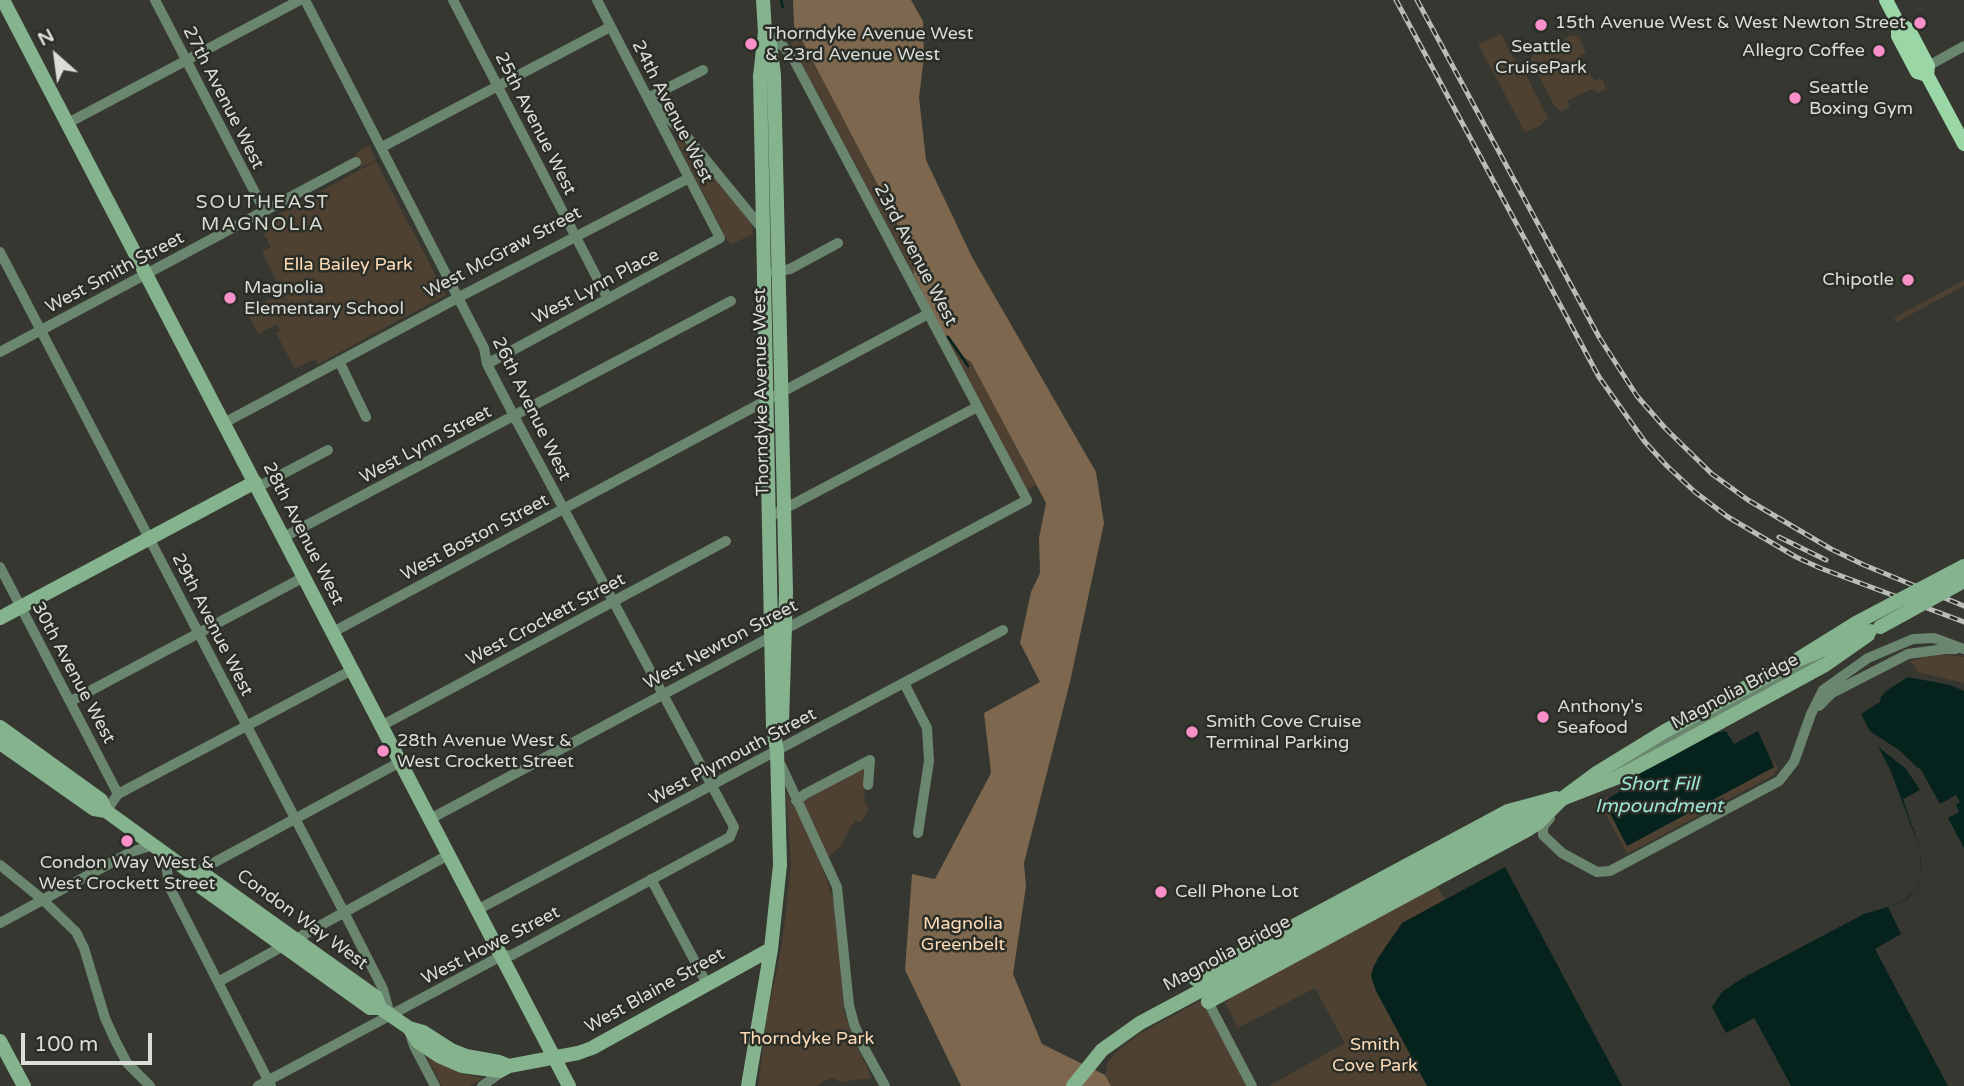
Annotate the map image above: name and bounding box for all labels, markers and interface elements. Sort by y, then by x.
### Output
place label: 15th Avenue West & West Newton Street [1555,12,1906,34]
marker: 15th Avenue West & West Newton Street [1912,15,1928,31]
marker: Seattle CruisePark [1533,17,1549,33]
north arrow [21,21,91,91]
street label: 27th Avenue West [178,23,268,173]
place label: Thorndyke Avenue West & 23rd Avenue West [765,23,973,66]
text: N [34,24,58,51]
marker: Thorndyke Avenue West & 23rd Avenue West [743,36,759,52]
place label: Seattle CruisePark [1495,36,1587,78]
street label: 24th Avenue West [627,37,717,187]
place label: Allegro Coffee [1742,40,1865,62]
marker: Allegro Coffee [1871,43,1887,59]
street label: 25th Avenue West [490,49,580,199]
place label: Seattle Boxing Gym [1809,77,1913,119]
marker: Seattle Boxing Gym [1787,90,1803,106]
street label: 23rd Avenue West [869,180,961,330]
district label: SOUTHEAST MAGNOLIA [197,192,329,236]
street label: West McGraw Street [421,202,585,304]
street label: West Smith Street [42,227,188,319]
street label: West Lynn Place [529,244,663,330]
park label: Ella Bailey Park [283,254,413,276]
place label: Chipotle [1822,269,1894,291]
marker: Chipotle [1900,272,1916,288]
place label: Magnolia Elementary School [244,277,404,320]
street label: Thorndyke Avenue West [749,288,775,496]
marker: Magnolia Elementary School [222,290,238,306]
street label: 26th Avenue West [487,334,575,484]
street label: West Lynn Street [357,401,495,489]
street label: 28th Avenue West [258,459,348,609]
street label: West Boston Street [397,490,553,586]
street label: 29th Avenue West [167,550,257,700]
street label: West Crockett Street [463,569,629,671]
street label: West Newton Street [640,595,802,695]
street label: 30th Avenue West [27,599,119,747]
street label: Magnolia Bridge [1668,649,1802,735]
place label: Anthony's Seafood [1557,696,1643,738]
street label: West Plymouth Street [646,704,820,810]
marker: Anthony's Seafood [1535,709,1551,725]
place label: Smith Cove Cruise Terminal Parking [1206,711,1361,754]
marker: Smith Cove Cruise Terminal Parking [1184,724,1200,740]
place label: 28th Avenue West & West Crockett Street [397,730,574,772]
marker: 28th Avenue West & West Crockett Street [375,743,391,759]
water label: Short Fill Impoundment [1595,774,1723,818]
marker: Condon Way West & West Crockett Street [119,833,135,849]
place label: Condon Way West & West Crockett Street [39,852,215,894]
street label: Condon Way West [232,865,372,975]
place label: Cell Phone Lot [1175,881,1299,903]
marker: Cell Phone Lot [1153,884,1169,900]
street label: West Howe Street [418,902,564,990]
street label: Magnolia Bridge [1160,911,1294,997]
park label: Magnolia Greenbelt [921,913,1005,956]
street label: West Blaine Street [581,944,729,1038]
scale bar [24,1020,156,1064]
park label: Thorndyke Park [740,1028,874,1050]
text: 100 m [34,1032,98,1057]
park label: Smith Cove Park [1332,1034,1418,1076]

